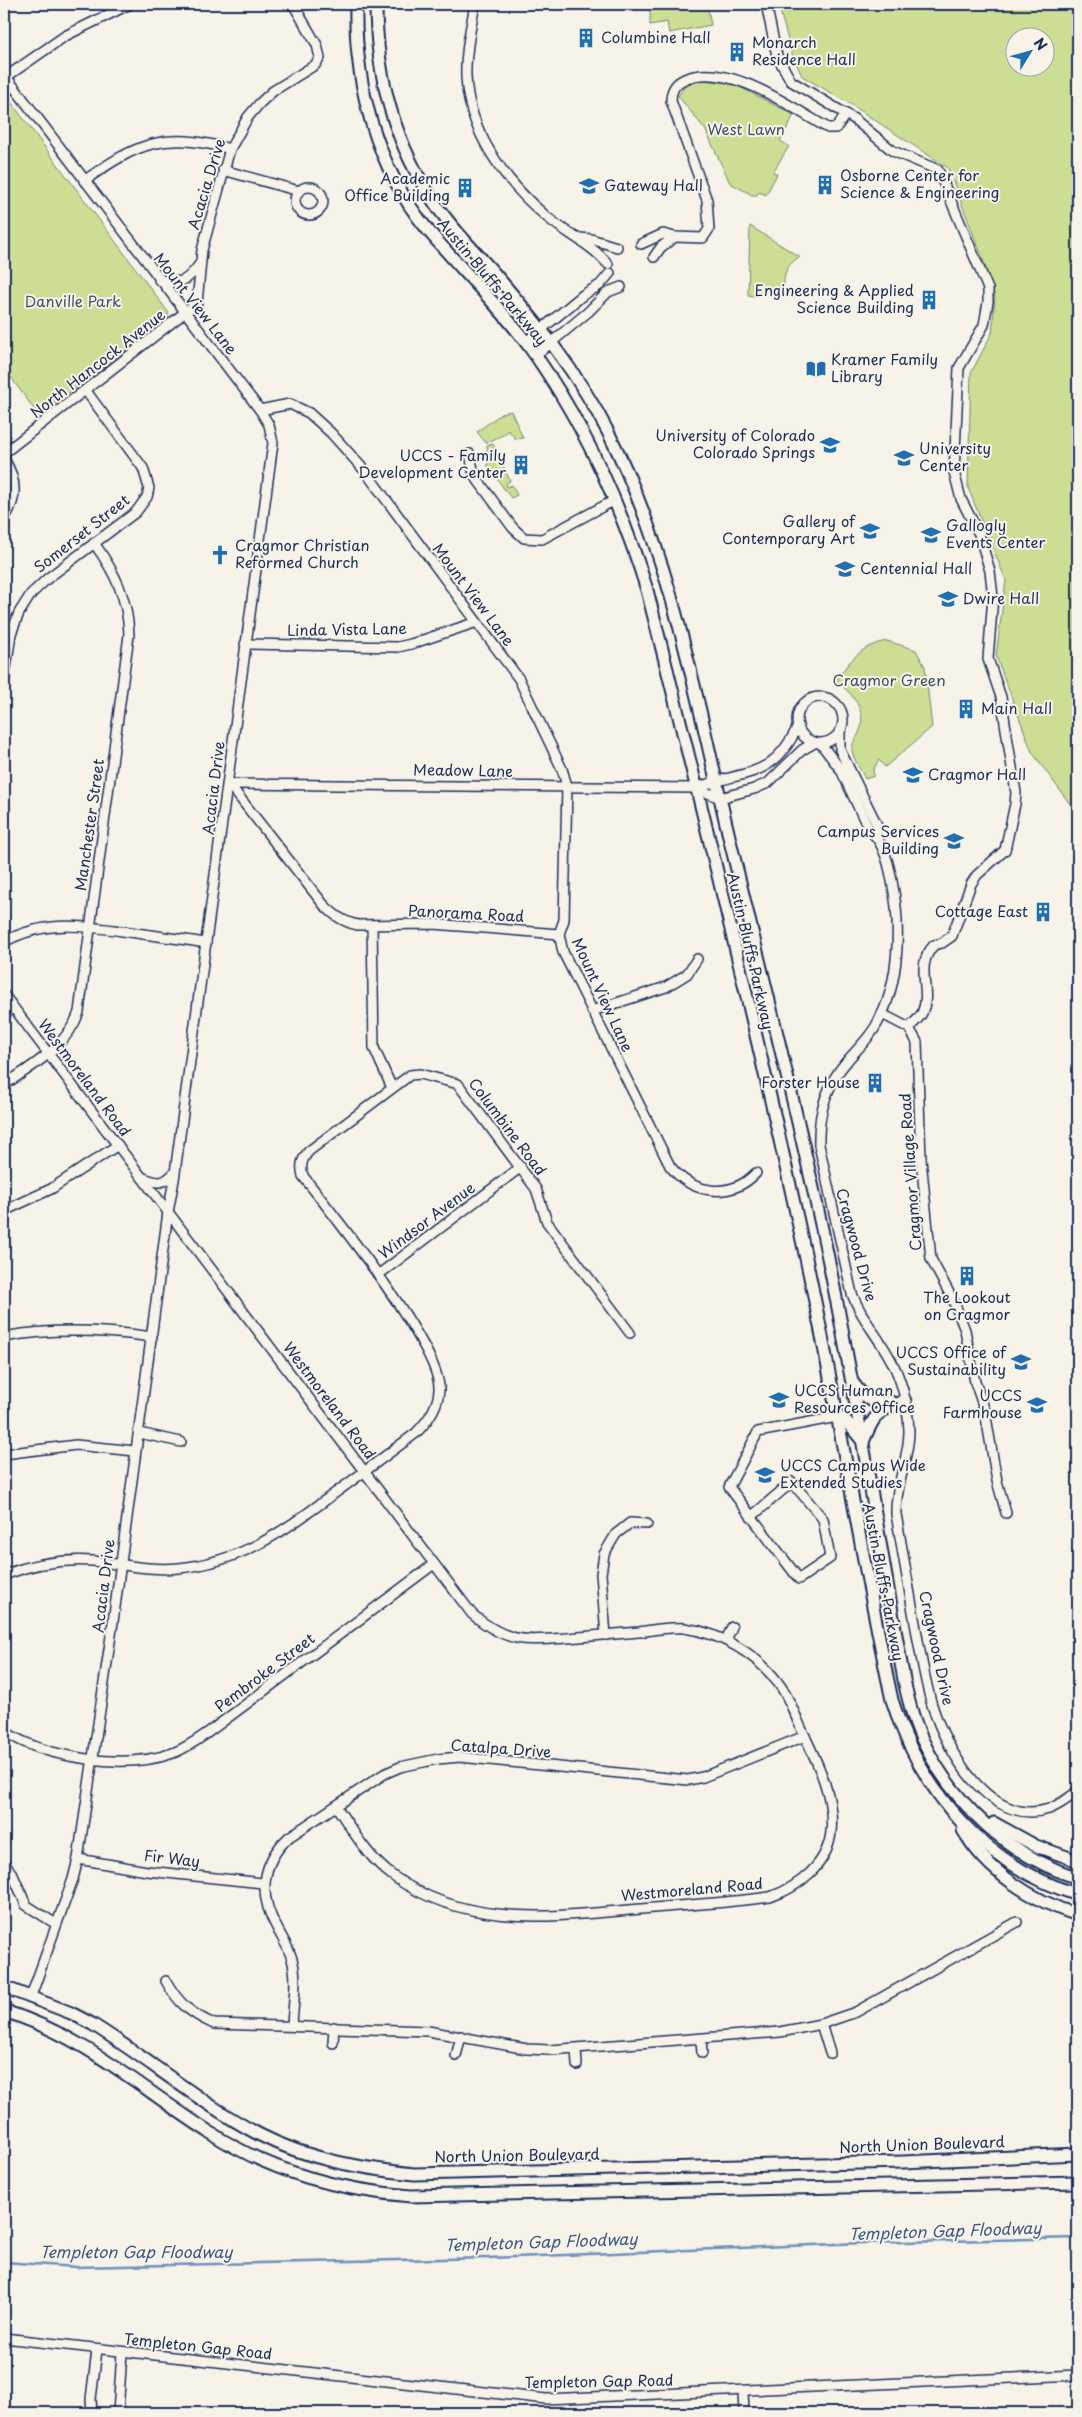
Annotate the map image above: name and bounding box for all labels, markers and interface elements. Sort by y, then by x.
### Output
place label: Columbine Hall [601,25,711,48]
building icon: Columbine Hall [575,27,597,49]
north arrow [1004,28,1054,78]
place label: Monarch Residence Hall [752,30,856,70]
text: N [1029,33,1053,55]
building icon: Monarch Residence Hall [726,41,748,63]
park label: West Lawn [707,117,785,140]
street label: Acacia Drive [181,135,230,232]
place label: Osborne Center for Science & Engineering [840,163,999,203]
place label: Academic Office Building [344,166,450,206]
place label: Gateway Hall [604,173,703,196]
building icon: Osborne Center for Science & Engineering [814,174,836,196]
school or university icon: Gateway Hall [578,175,600,197]
building icon: Academic Office Building [454,177,476,199]
street label: Austin Bluffs Parkway [433,212,554,350]
street label: Mount View Lane [149,247,243,359]
place label: Engineering & Applied Science Building [755,278,914,318]
park label: Danville Park [25,289,121,312]
building icon: Engineering & Applied Science Building [918,289,940,311]
street label: North Hancock Avenue [25,303,170,423]
place label: Kramer Family Library [831,347,938,387]
library icon: Kramer Family Library [805,358,827,380]
place label: University of Colorado Colorado Springs [655,423,815,463]
school or university icon: University of Colorado Colorado Springs [819,434,841,456]
place label: University Center [919,436,991,476]
place label: UCCS - Family Development Center [358,443,506,483]
school or university icon: University Center [893,447,915,469]
building icon: UCCS - Family Development Center [510,454,532,476]
street label: Somerset Street [28,488,134,578]
place label: Gallery of Contemporary Art [722,509,856,549]
place label: Gallogly Events Center [946,513,1046,553]
school or university icon: Gallery of Contemporary Art [859,520,881,542]
school or university icon: Gallogly Events Center [920,524,942,546]
place label: Cragmor Christian Reformed Church [235,533,369,573]
street label: Mount View Lane [428,538,521,651]
church icon: Cragmor Christian Reformed Church [209,544,231,566]
place label: Centennial Hall [860,556,972,579]
school or university icon: Centennial Hall [834,558,856,580]
place label: Dwire Hall [963,586,1039,609]
school or university icon: Dwire Hall [937,588,959,610]
street label: Linda Vista Lane [287,616,407,641]
park label: Cragmor Green [832,668,946,691]
place label: Main Hall [981,696,1052,719]
building icon: Main Hall [955,698,977,720]
street label: Acacia Drive [195,740,230,836]
street label: Manchester Street [68,757,109,892]
street label: Meadow Lane [413,757,513,782]
place label: Cragmor Hall [928,762,1026,785]
school or university icon: Cragmor Hall [902,764,924,786]
place label: Campus Services Building [817,819,939,859]
school or university icon: Campus Services Building [943,830,965,852]
street label: Austin Bluffs Parkway [722,870,781,1032]
street label: Panorama Road [407,898,525,927]
place label: Cottage East [935,899,1028,922]
building icon: Cottage East [1032,901,1054,923]
street label: Mount View Lane [567,933,640,1055]
street label: Westmoreland Road [33,1013,137,1141]
place label: Forster House [761,1070,860,1093]
street label: Columbine Road [464,1072,553,1180]
building icon: Forster House [864,1072,886,1094]
street label: Cragmor Village Road [893,1093,926,1252]
street label: Windsor Avenue [373,1176,479,1264]
street label: Cragwood Drive [831,1185,884,1304]
building icon: The Lookout on Cragmor [956,1265,978,1287]
place label: The Lookout on Cragmor [923,1285,1011,1325]
street label: Westmoreland Road [278,1336,382,1464]
place label: UCCS Office of Sustainability [895,1340,1007,1380]
school or university icon: UCCS Office of Sustainability [1010,1351,1032,1373]
place label: UCCS Human Resources Office [794,1378,915,1418]
place label: UCCS Farmhouse [943,1383,1022,1423]
school or university icon: UCCS Human Resources Office [768,1389,790,1411]
school or university icon: UCCS Farmhouse [1026,1394,1048,1416]
place label: UCCS Campus Wide Extended Studies [780,1453,926,1493]
school or university icon: UCCS Campus Wide Extended Studies [754,1464,776,1486]
street label: Austin Bluffs Parkway [858,1501,911,1663]
street label: Acacia Drive [85,1538,120,1634]
street label: Cragwood Drive [914,1588,961,1707]
street label: Pembroke Street [209,1626,319,1717]
street label: Catalpa Drive [450,1733,552,1762]
street label: Fir Way [143,1843,202,1872]
street label: Westmoreland Road [620,1871,764,1906]
street label: North Union Boulevard [839,2129,1005,2158]
street label: North Union Boulevard [434,2142,600,2167]
water label: Templeton Gap Floodway [848,2215,1043,2245]
water label: Templeton Gap Floodway [444,2226,639,2256]
water label: Templeton Gap Floodway [40,2239,233,2263]
street label: Templeton Gap Road [123,2326,273,2365]
street label: Templeton Gap Road [524,2368,674,2393]

